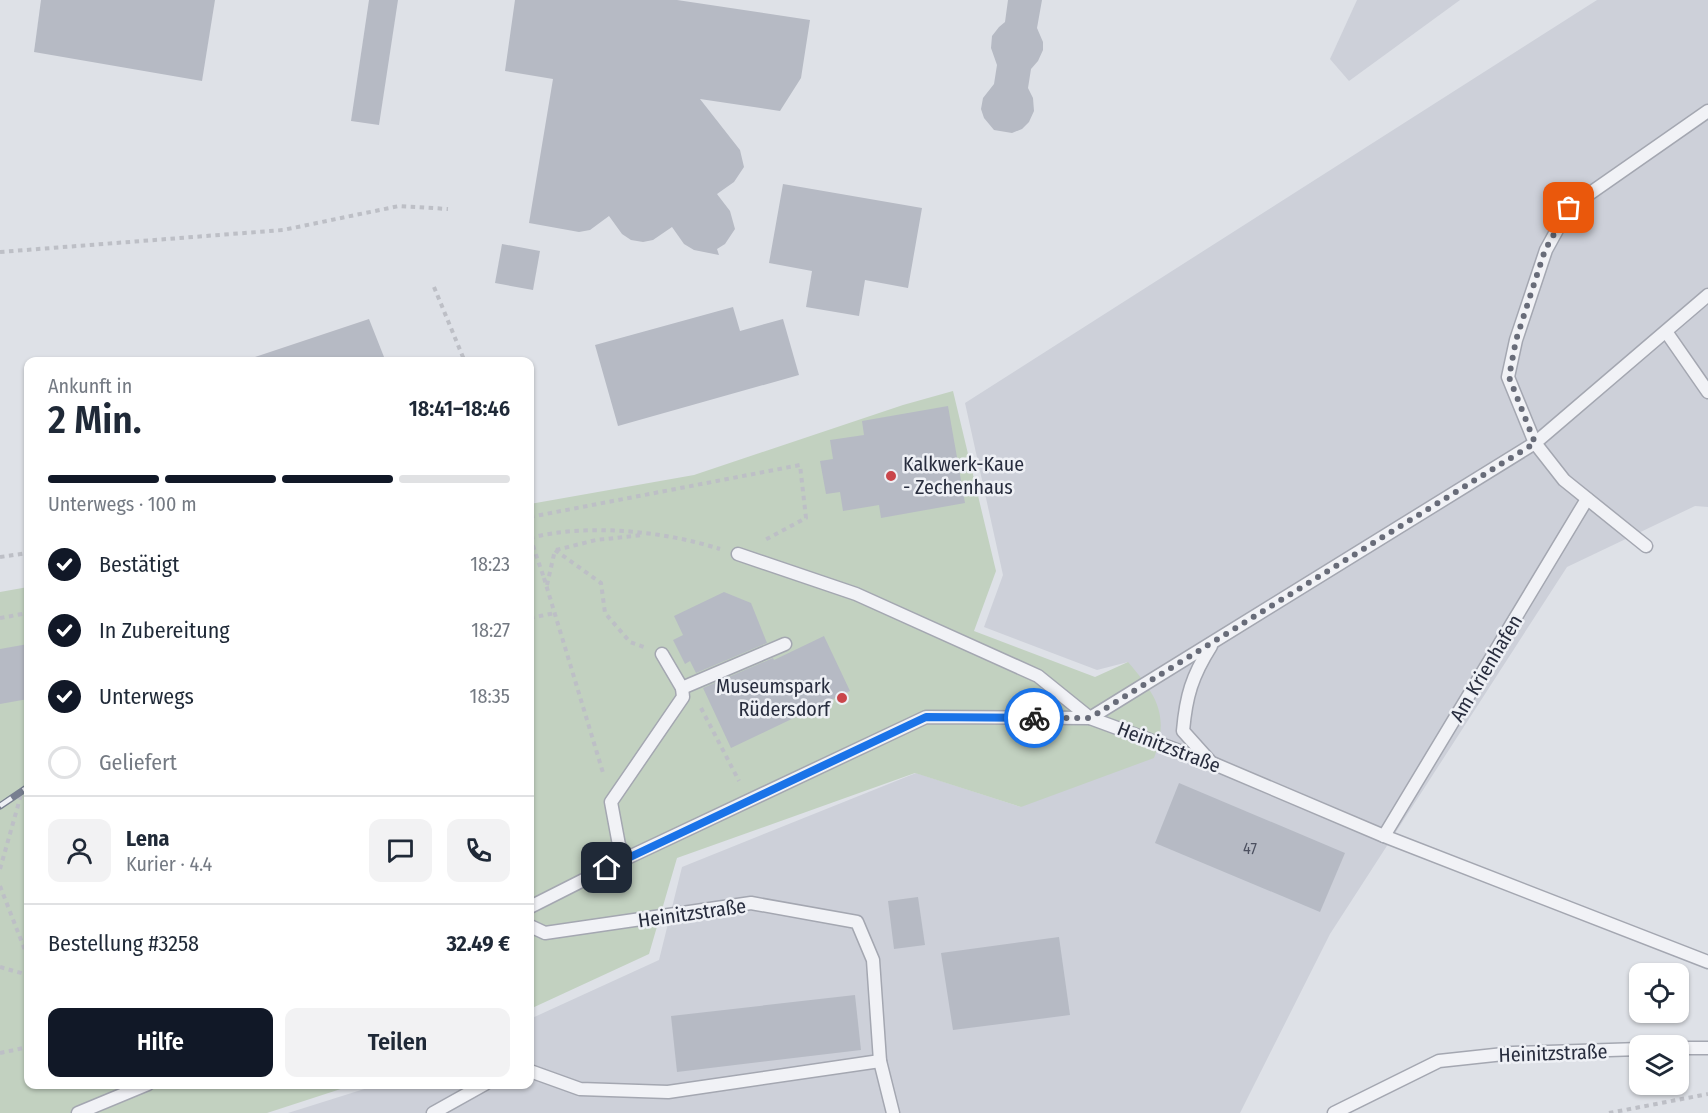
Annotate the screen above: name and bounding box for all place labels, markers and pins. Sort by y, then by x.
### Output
pin [1543,182,1594,233]
place label: Kalkwerk-Kaue - Zechenhaus [903,452,1024,499]
marker: Kalkwerk-Kaue - Zechenhaus [884,469,898,483]
place label: Museumspark Rüdersdorf [716,674,832,721]
marker: Museumspark Rüdersdorf [835,691,849,705]
pin [581,842,632,893]

